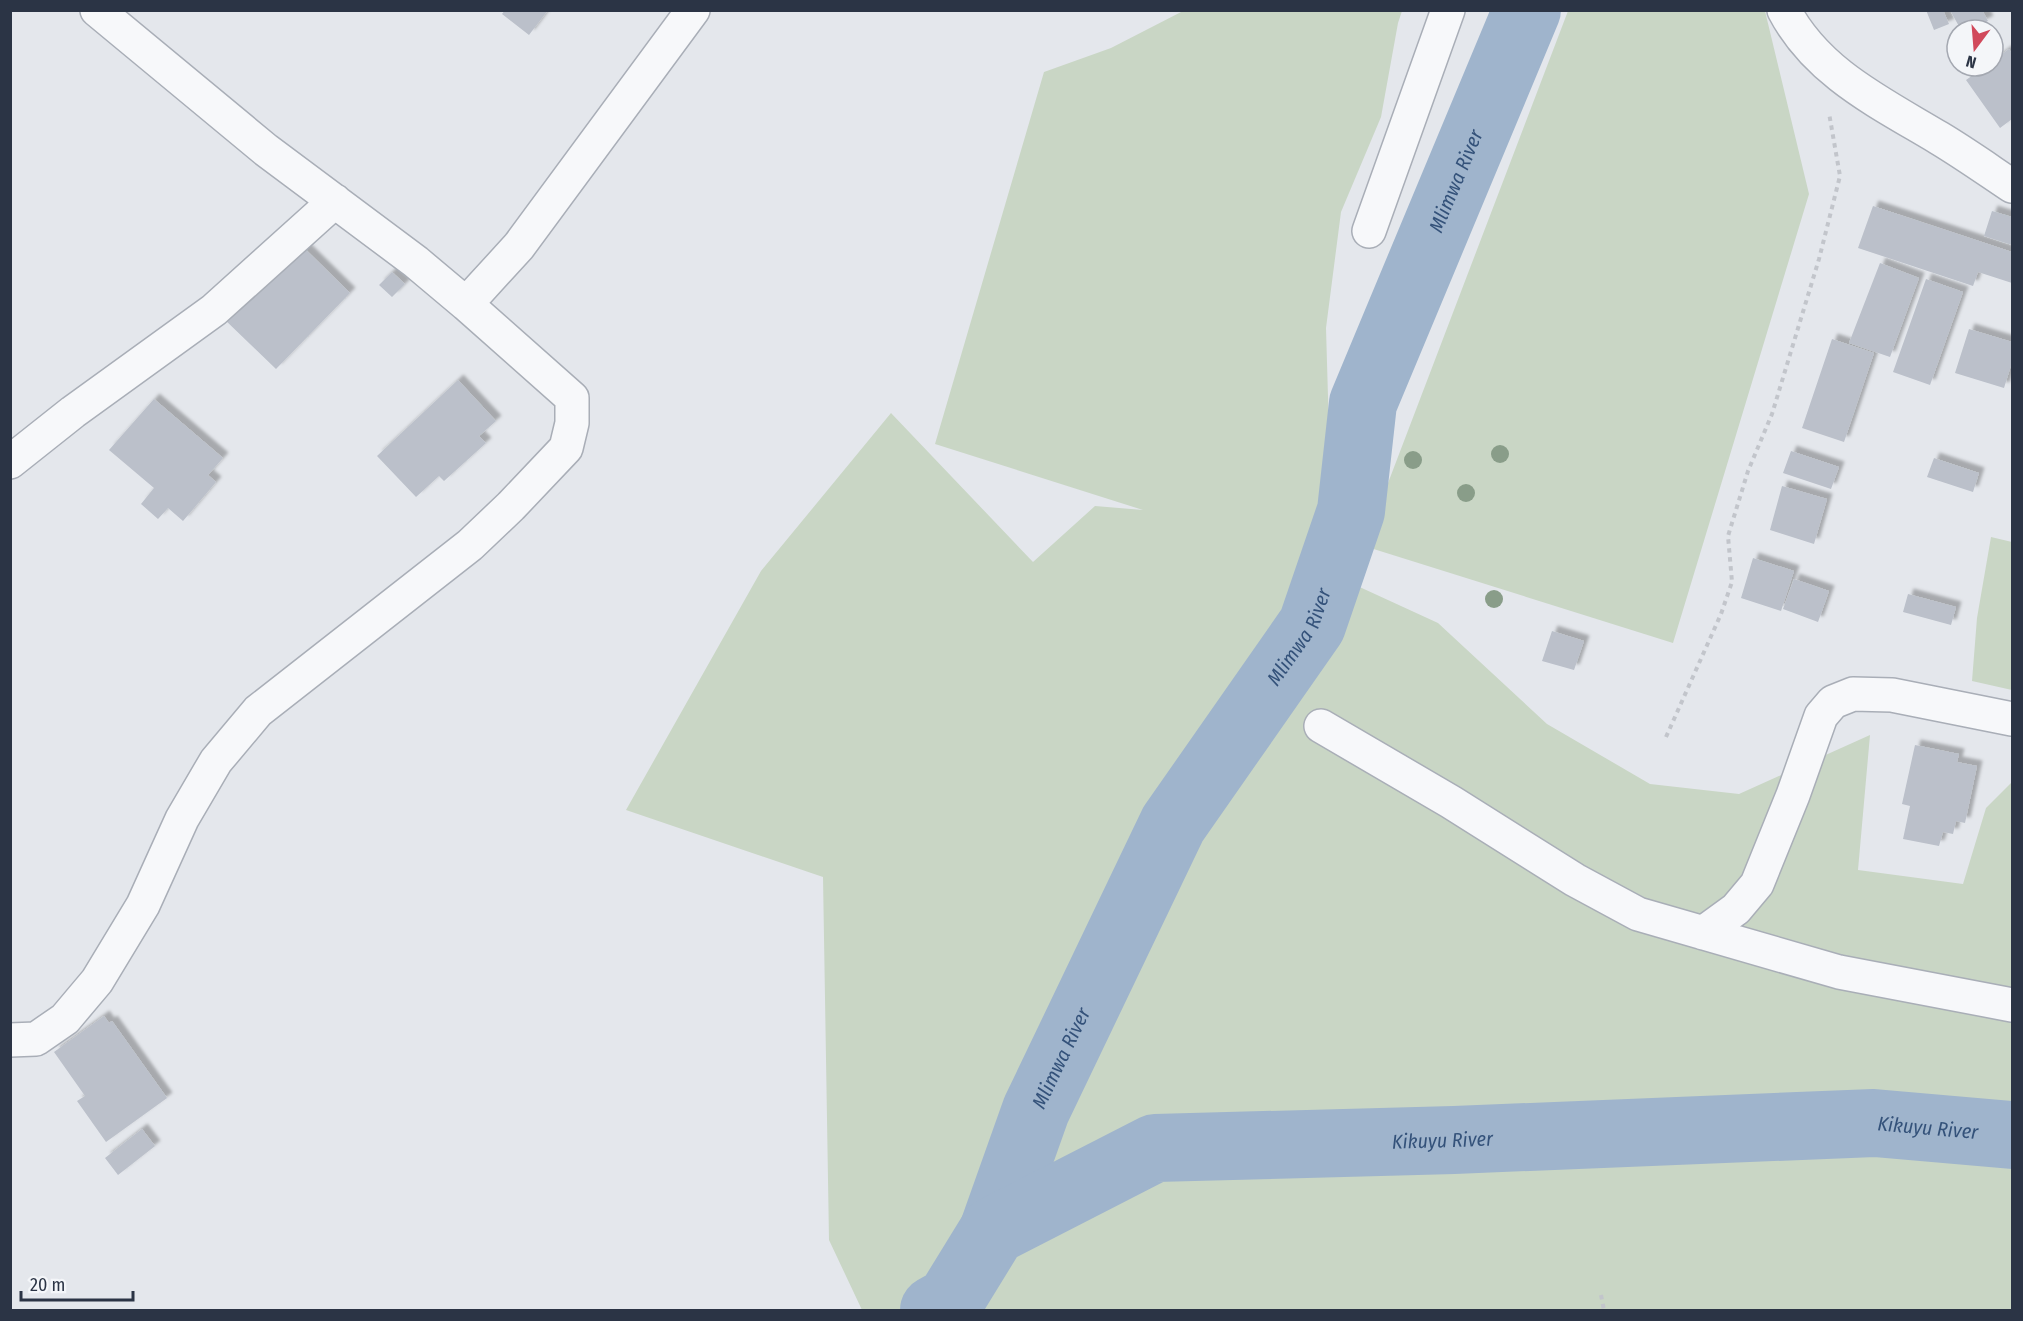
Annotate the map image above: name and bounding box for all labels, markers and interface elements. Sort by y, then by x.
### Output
north arrow [1945,18,2005,78]
text: N [1964,51,1978,72]
water label: Mlimwa River [1424,125,1488,236]
water label: Mlimwa River [1262,584,1336,690]
water label: Mlimwa River [1027,1003,1096,1112]
water label: Kikuyu River [1876,1111,1980,1144]
water label: Kikuyu River [1392,1126,1494,1154]
scale bar [21,1264,134,1302]
text: 20 m [30,1274,65,1296]

